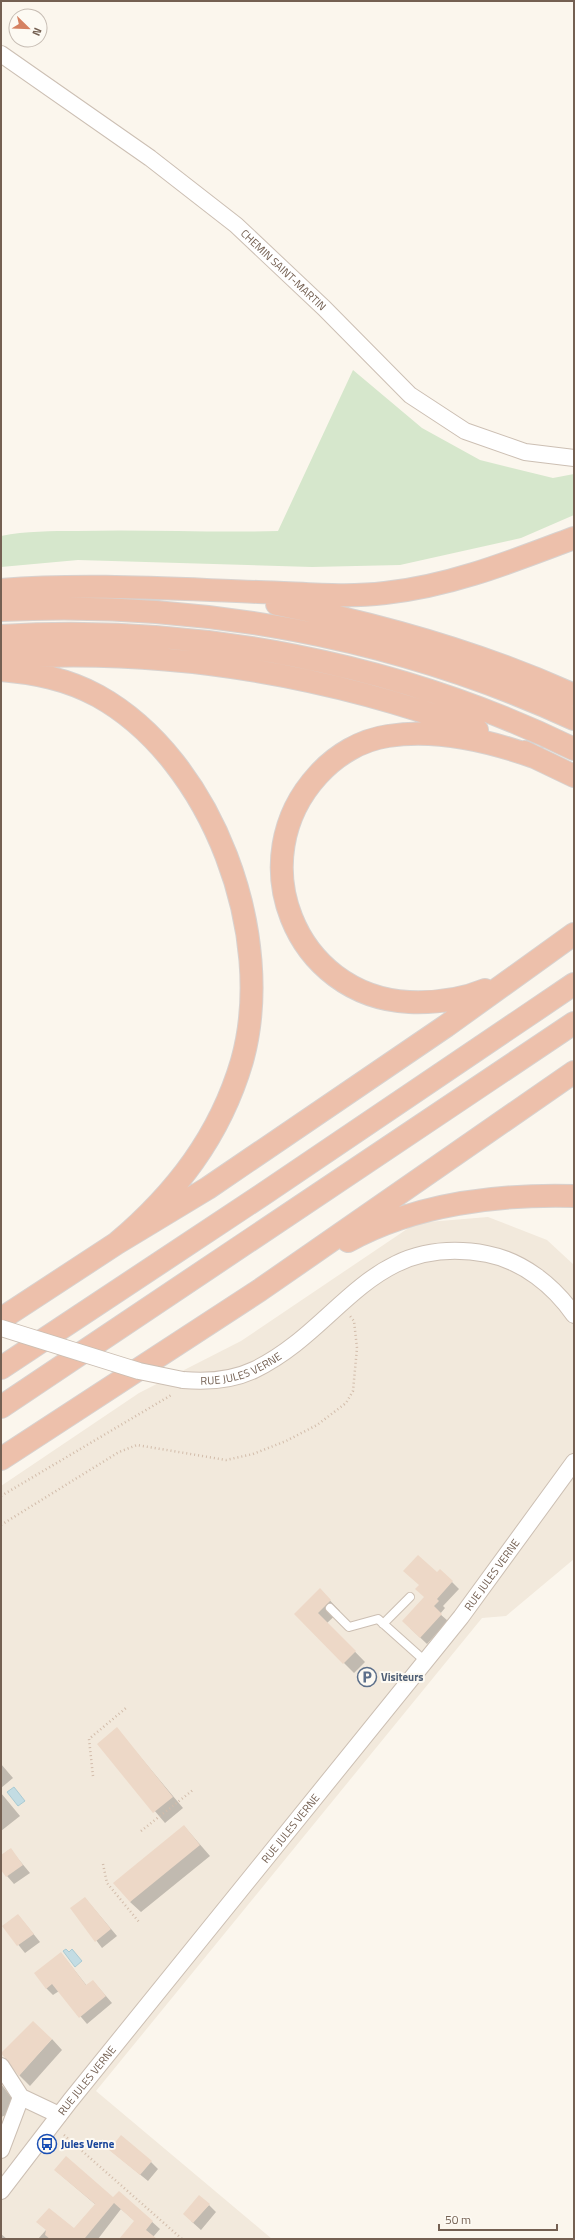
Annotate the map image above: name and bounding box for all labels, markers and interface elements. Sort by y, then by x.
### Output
north arrow [8,8,48,48]
text: N [28,25,46,39]
street label: CHEMIN SAINT-MARTIN [237,225,330,314]
street label: RUE JULES VERNE [200,1348,285,1389]
street label: RUE JULES VERNE [460,1536,523,1614]
parking icon: Visiteurs [356,1666,378,1688]
place label: Visiteurs [381,1669,423,1685]
street label: RUE JULES VERNE [257,1790,323,1866]
street label: RUE JULES VERNE [54,2042,120,2119]
bus stop icon: Jules Verne [36,2133,58,2155]
place label: Jules Verne [61,2136,115,2152]
scale bar [439,2206,557,2232]
text: 50 m [445,2210,471,2229]

